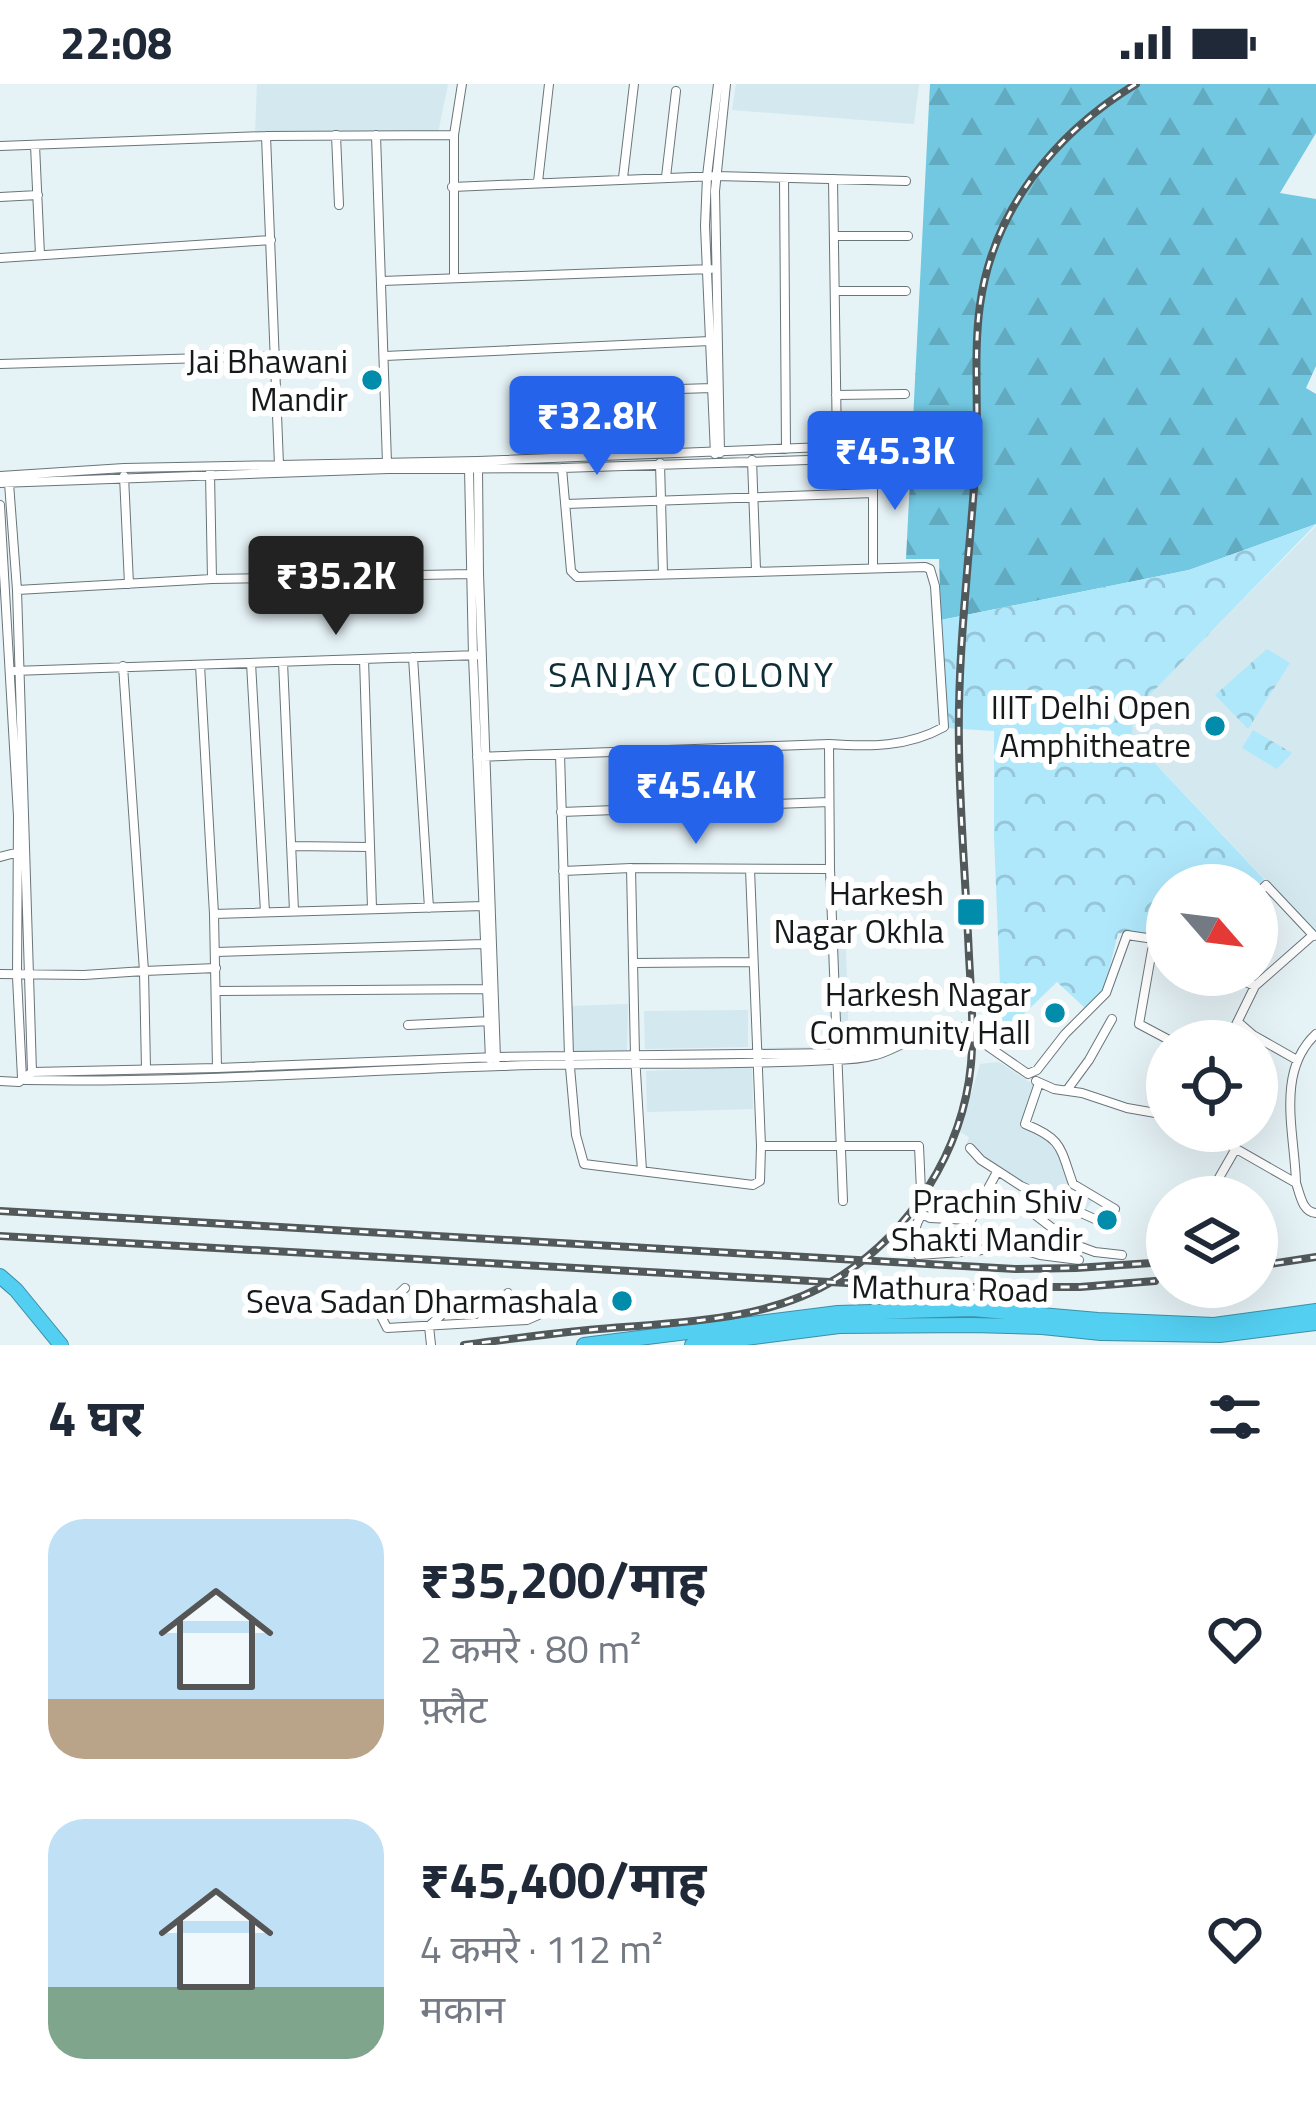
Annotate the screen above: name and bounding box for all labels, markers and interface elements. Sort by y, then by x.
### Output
text: 22:08 [60,8,172,76]
place label: Jai Bhawani Mandir [186,336,348,424]
marker: Jai Bhawani Mandir [359,367,385,393]
pin: ₹32.8K [499,376,695,478]
text: ₹32.8K [537,385,657,444]
pin: ₹45.3K [797,411,993,513]
text: ₹45.3K [835,420,955,479]
pin: ₹35.2K [238,536,434,638]
text: ₹35.2K [276,545,396,604]
district label: SANJAY COLONY [548,646,836,701]
place label: IIIT Delhi Open Amphitheatre [991,682,1191,770]
marker: IIIT Delhi Open Amphitheatre [1202,713,1228,739]
pin: ₹45.4K [598,745,794,847]
text: ₹45.4K [636,754,756,813]
north arrow [1146,864,1278,996]
map controls [1146,864,1278,1308]
place label: Harkesh Nagar Okhla [774,868,944,956]
marker: Harkesh Nagar Okhla [955,896,987,928]
place label: Harkesh Nagar Community Hall [809,969,1031,1057]
marker: Harkesh Nagar Community Hall [1042,1000,1068,1026]
button: locate [1146,1020,1278,1152]
place label: Prachin Shiv Shakti Mandir [891,1176,1083,1264]
button: layers [1146,1176,1278,1308]
marker: Prachin Shiv Shakti Mandir [1094,1207,1120,1233]
street label: Mathura Road [851,1261,1049,1315]
place label: Seva Sadan Dharmashala [246,1276,598,1326]
marker: Seva Sadan Dharmashala [609,1288,635,1314]
text: 4 घर [48,1378,143,1456]
icon: filters [1202,1384,1268,1450]
text: ₹35,200/माह [420,1540,706,1618]
icon: home [144,1567,288,1711]
icon: heart [1202,1606,1268,1672]
text: 2 कमरे · 80 m² [420,1619,641,1678]
text: फ़्लैट [420,1679,487,1738]
text: ₹45,400/माह [420,1840,706,1918]
icon: home [144,1867,288,2011]
icon: heart [1202,1906,1268,1972]
text: 4 कमरे · 112 m² [420,1919,663,1978]
text: मकान [420,1979,505,2038]

